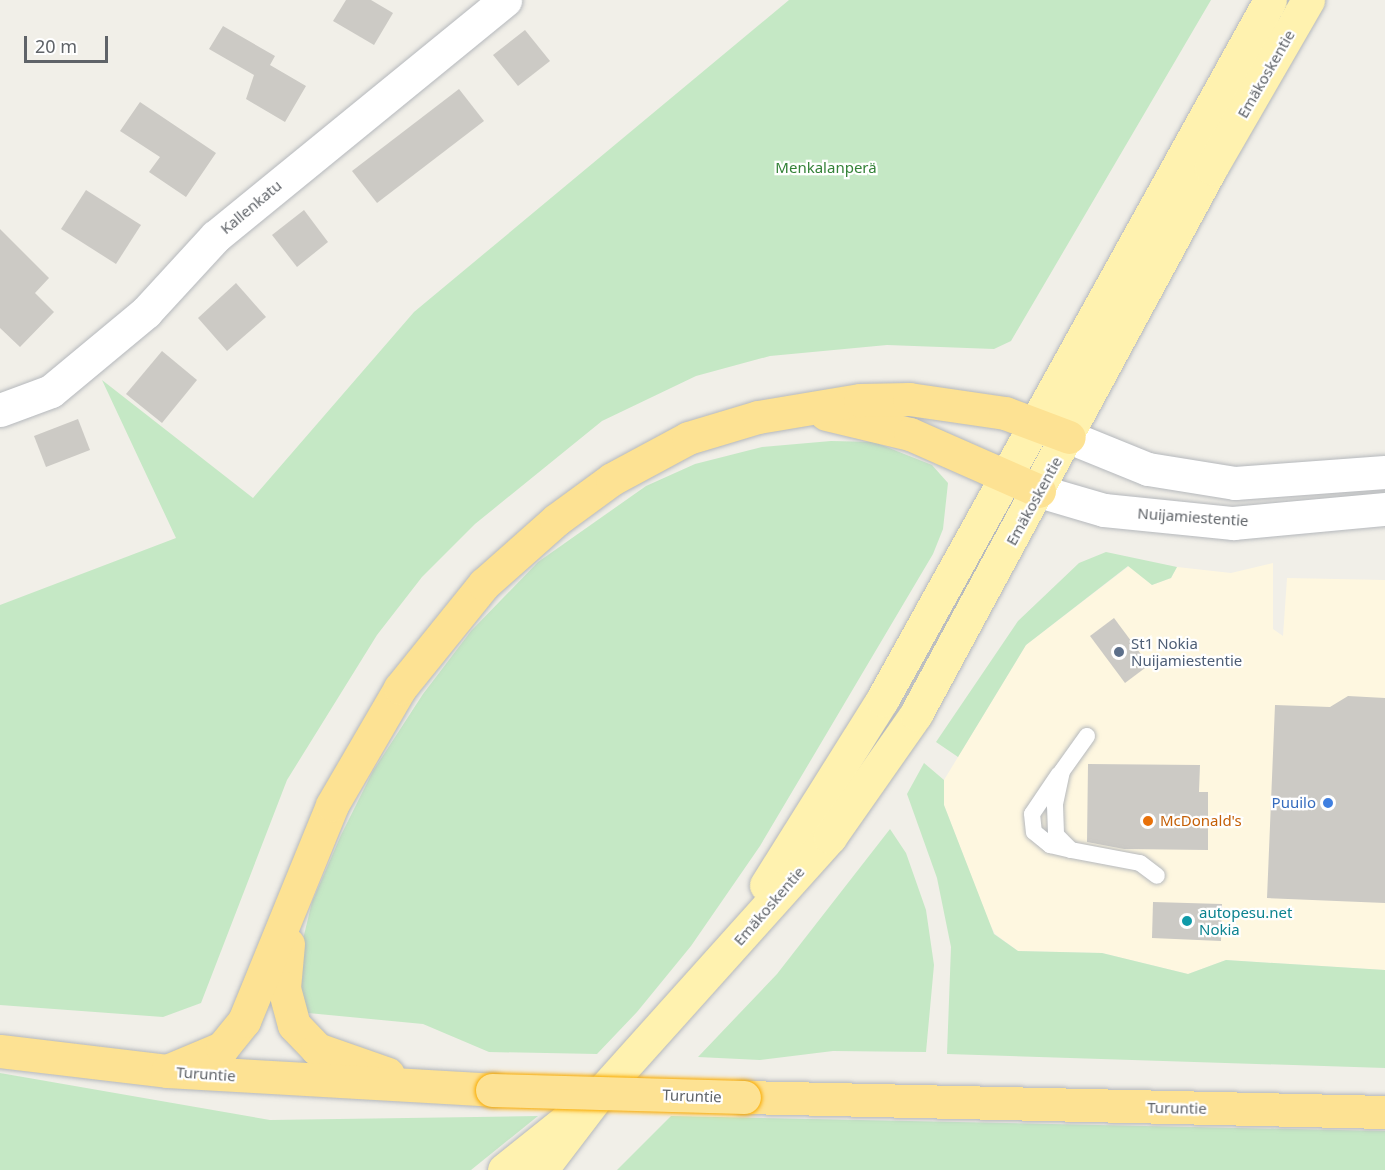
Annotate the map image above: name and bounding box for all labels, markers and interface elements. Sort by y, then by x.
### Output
scale bar [27,24,111,62]
street label: Emäkoskentie [1234,27,1298,121]
text: 20 m [35,34,77,58]
park label: Menkalanperä [775,159,877,177]
street label: Kallenkatu [217,176,285,238]
street label: Emäkoskentie [1002,454,1066,548]
street label: Nuijamiestentie [1137,504,1249,530]
place label: St1 Nokia Nuijamiestentie [1131,634,1242,669]
marker: St1 Nokia Nuijamiestentie [1112,645,1126,659]
place label: Puuilo [1272,794,1316,812]
marker: Puuilo [1321,796,1335,810]
place label: McDonald's [1160,812,1242,830]
marker: McDonald's [1141,814,1155,828]
street label: Emäkoskentie [730,863,808,949]
place label: autopesu.net Nokia [1199,903,1292,938]
marker: autopesu.net Nokia [1180,914,1194,928]
street label: Turuntie [176,1063,236,1085]
street label: Turuntie [662,1086,722,1106]
street label: Turuntie [1147,1098,1207,1118]

